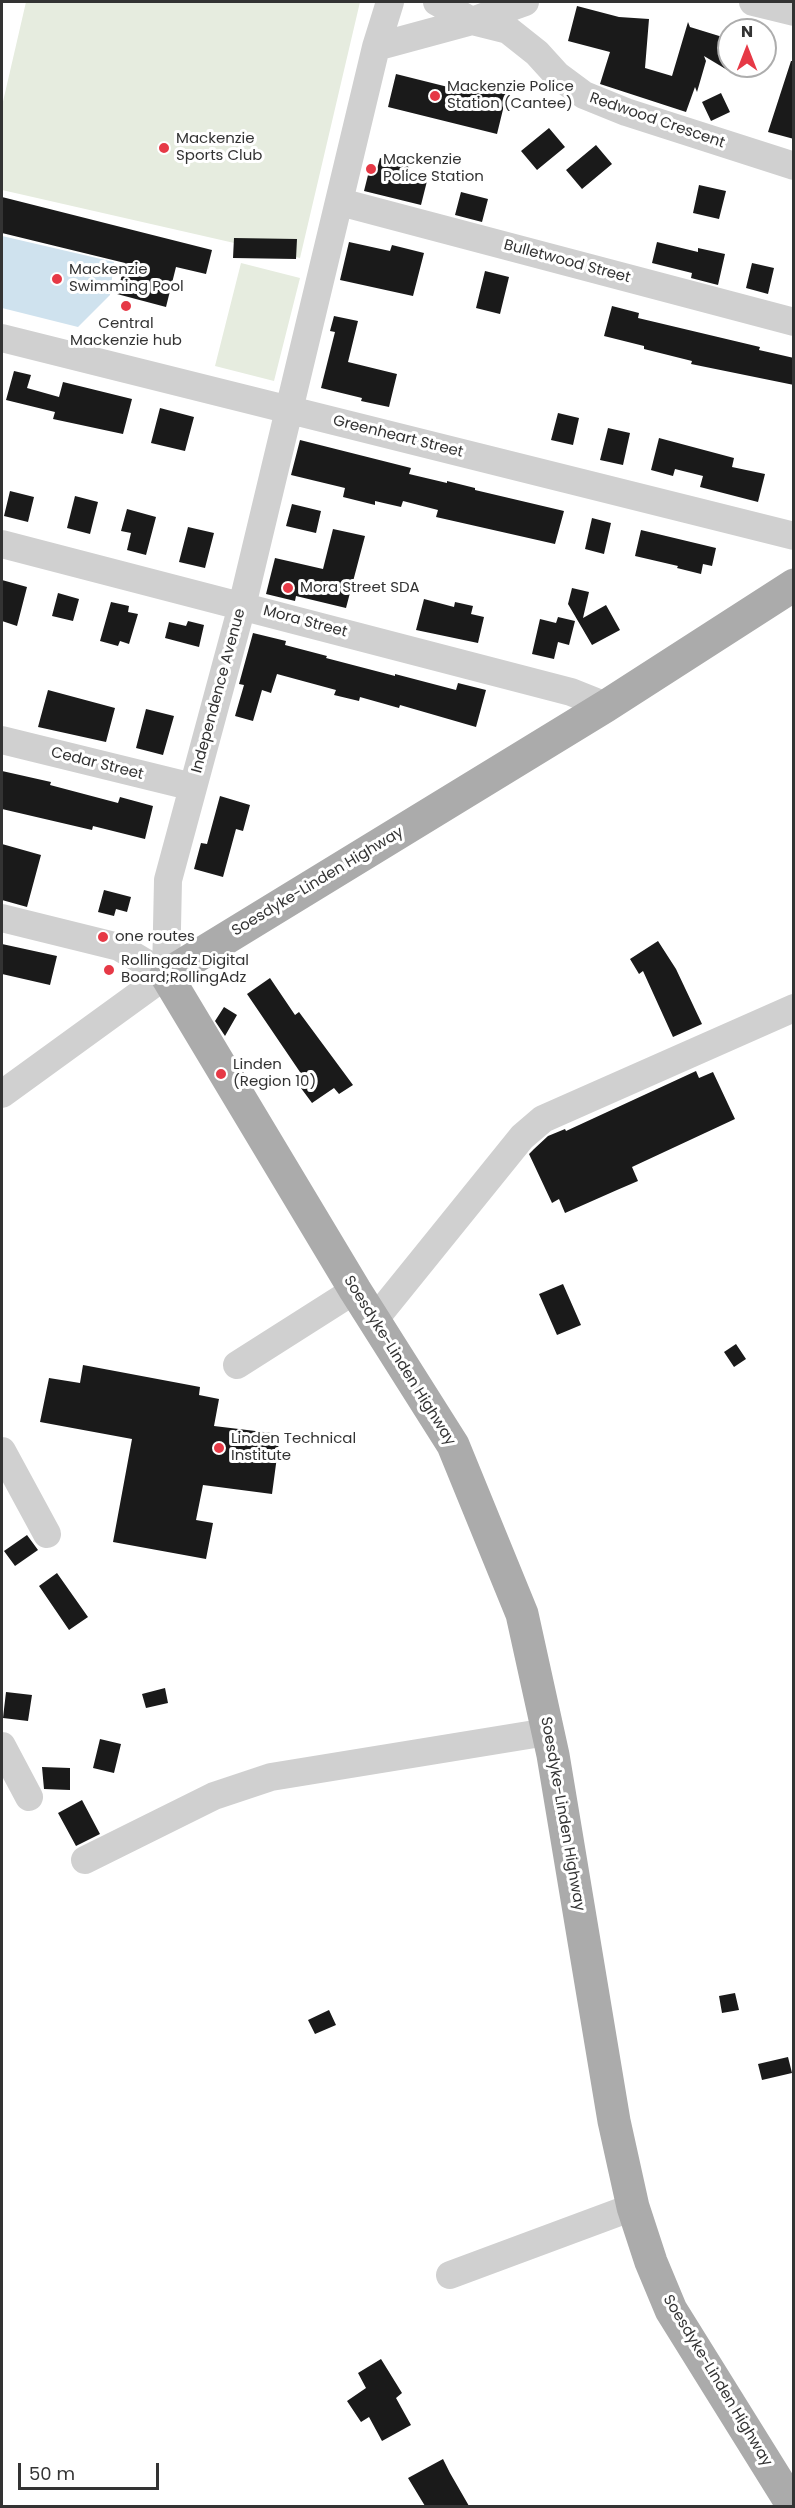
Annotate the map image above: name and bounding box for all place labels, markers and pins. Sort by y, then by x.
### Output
place label: Mackenzie Police Station (Cantee) [447,78,574,113]
marker: Mackenzie Police Station (Cantee) [428,89,442,103]
place label: Mackenzie Sports Club [176,130,262,165]
marker: Mackenzie Sports Club [157,141,171,155]
place label: Mackenzie Police Station [383,151,484,186]
marker: Mackenzie Police Station [364,162,378,176]
place label: Mackenzie Swimming Pool [69,261,184,296]
marker: Mackenzie Swimming Pool [50,272,64,286]
marker: Central Mackenzie hub [119,299,133,313]
place label: Central Mackenzie hub [70,315,182,350]
place label: Mora Street SDA [300,579,420,597]
marker: Mora Street SDA [281,581,295,595]
place label: one routes [115,928,195,946]
marker: one routes [96,930,110,944]
place label: Rollingadz Digital Board;RollingAdz [121,952,249,987]
marker: Rollingadz Digital Board;RollingAdz [102,963,116,977]
place label: Linden (Region 10) [233,1056,316,1091]
marker: Linden (Region 10) [214,1067,228,1081]
place label: Linden Technical Institute [231,1430,356,1465]
marker: Linden Technical Institute [212,1441,226,1455]

